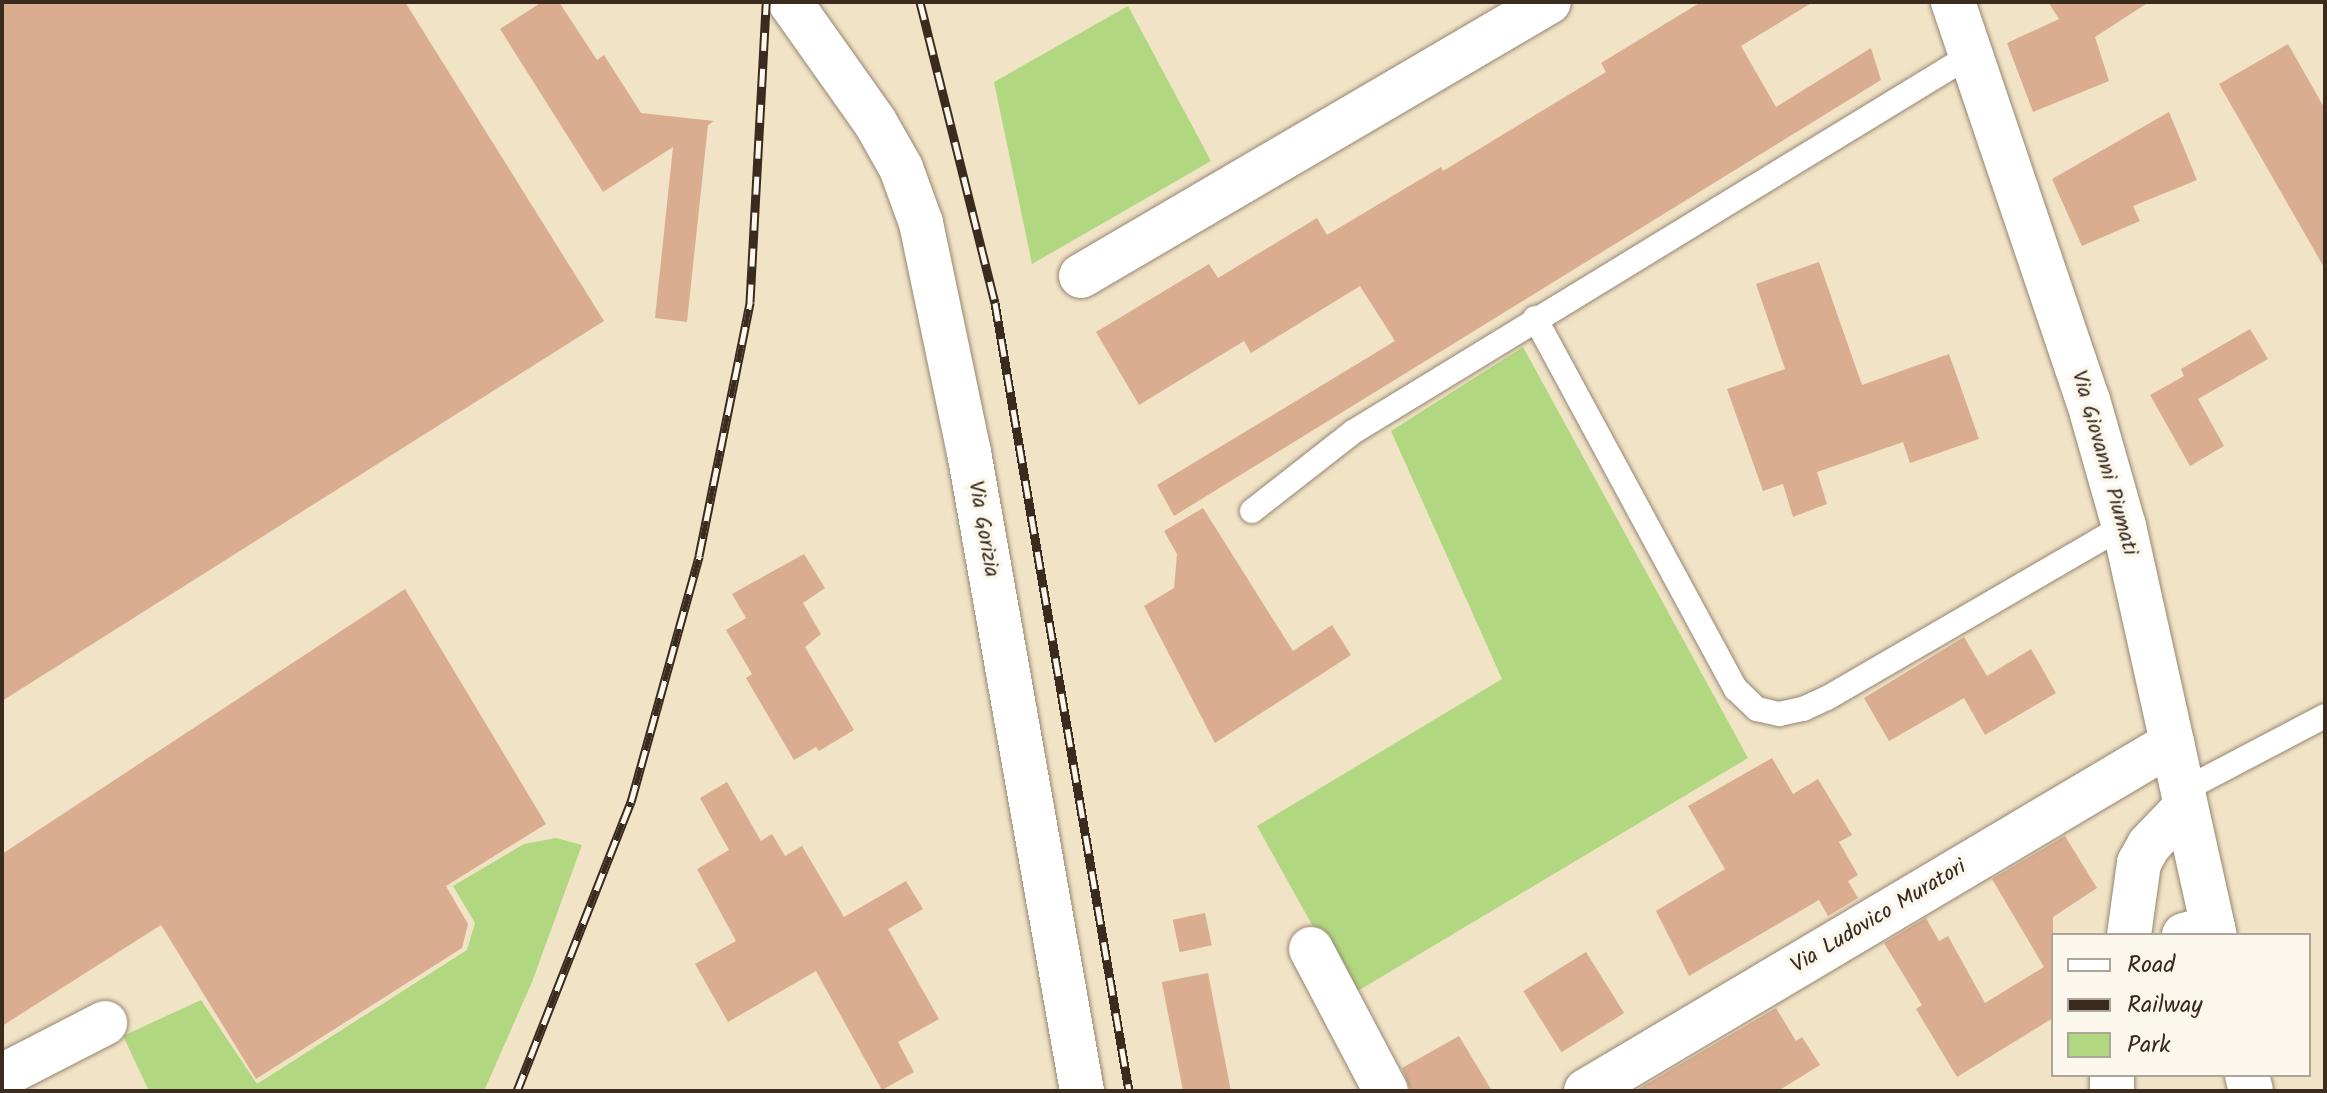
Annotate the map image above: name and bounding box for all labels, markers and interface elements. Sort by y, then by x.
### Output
street label: Via Giovanni Piumati [2065,367,2143,559]
street label: Via Gorizia [962,479,1004,579]
street label: Via Ludovico Muratori [1787,854,1971,980]
legend [2051,933,2311,1077]
text: Road [2127,946,2175,985]
text: Railway [2127,986,2203,1025]
text: Park [2127,1026,2171,1065]

